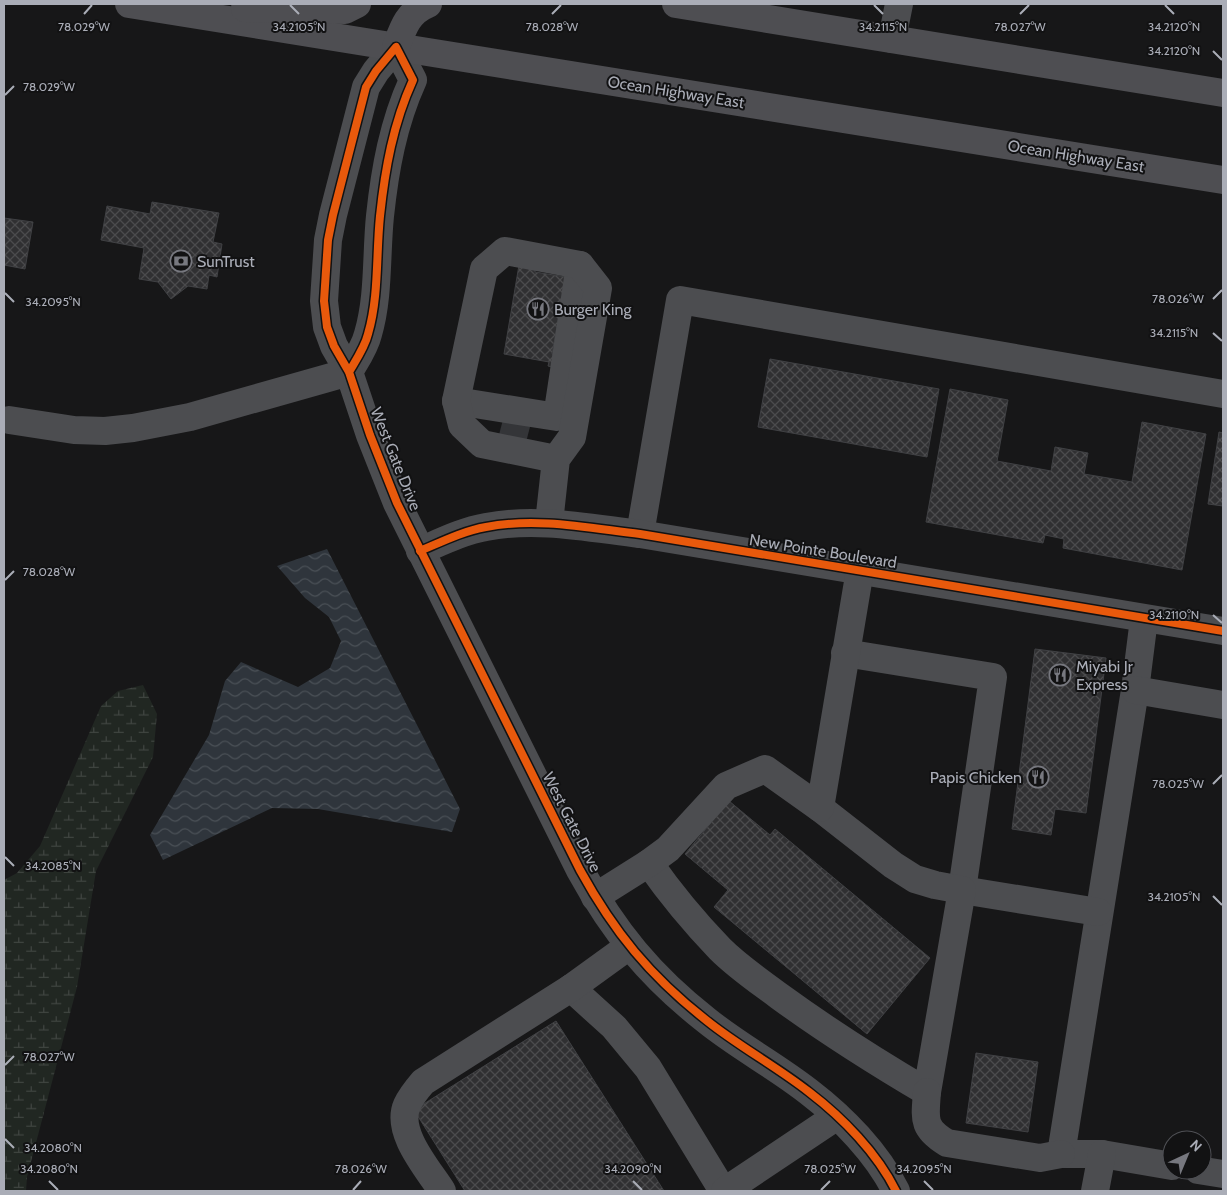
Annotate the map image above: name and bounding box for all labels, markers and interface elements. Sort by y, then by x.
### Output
text: 78.029°W [58,19,111,34]
text: 34.2105°N [273,19,325,34]
text: 78.028°W [526,19,579,34]
text: 34.2115°N [859,19,907,34]
text: 78.027°W [994,19,1046,34]
text: 34.2120°N [1148,19,1200,34]
text: 34.2120°N [1148,43,1200,58]
street label: Ocean Highway East [606,72,746,112]
text: 78.029°W [23,79,76,94]
street label: Ocean Highway East [1006,136,1146,176]
bank icon: SunTrust [169,249,193,273]
place label: SunTrust [197,252,255,271]
text: 78.026°W [1152,291,1205,306]
text: 34.2095°N [25,294,81,309]
restaurant icon: Burger King [526,297,550,321]
place label: Burger King [554,300,632,319]
text: 34.2115°N [1150,325,1198,340]
street label: West Gate Drive [367,405,425,513]
street label: New Pointe Boulevard [748,530,898,572]
text: 78.028°W [23,564,76,579]
text: 34.2110°N [1149,607,1199,622]
place label: Miyabi Jr Express [1076,657,1134,694]
restaurant icon: Miyabi Jr Express [1048,663,1072,687]
restaurant icon: Papis Chicken [1026,765,1050,789]
place label: Papis Chicken [930,768,1022,787]
street label: West Gate Drive [539,769,605,875]
text: 78.025°W [1152,776,1204,791]
text: 34.2085°N [25,858,81,873]
text: 34.2105°N [1148,889,1200,904]
text: 78.027°W [23,1049,75,1064]
north arrow [1162,1130,1212,1180]
text: N [1186,1136,1206,1156]
text: 34.2080°N [24,1140,82,1155]
text: 34.2080°N [20,1161,78,1176]
text: 78.026°W [335,1161,388,1176]
text: 34.2090°N [604,1161,662,1176]
text: 78.025°W [804,1161,856,1176]
text: 34.2095°N [896,1161,952,1176]

